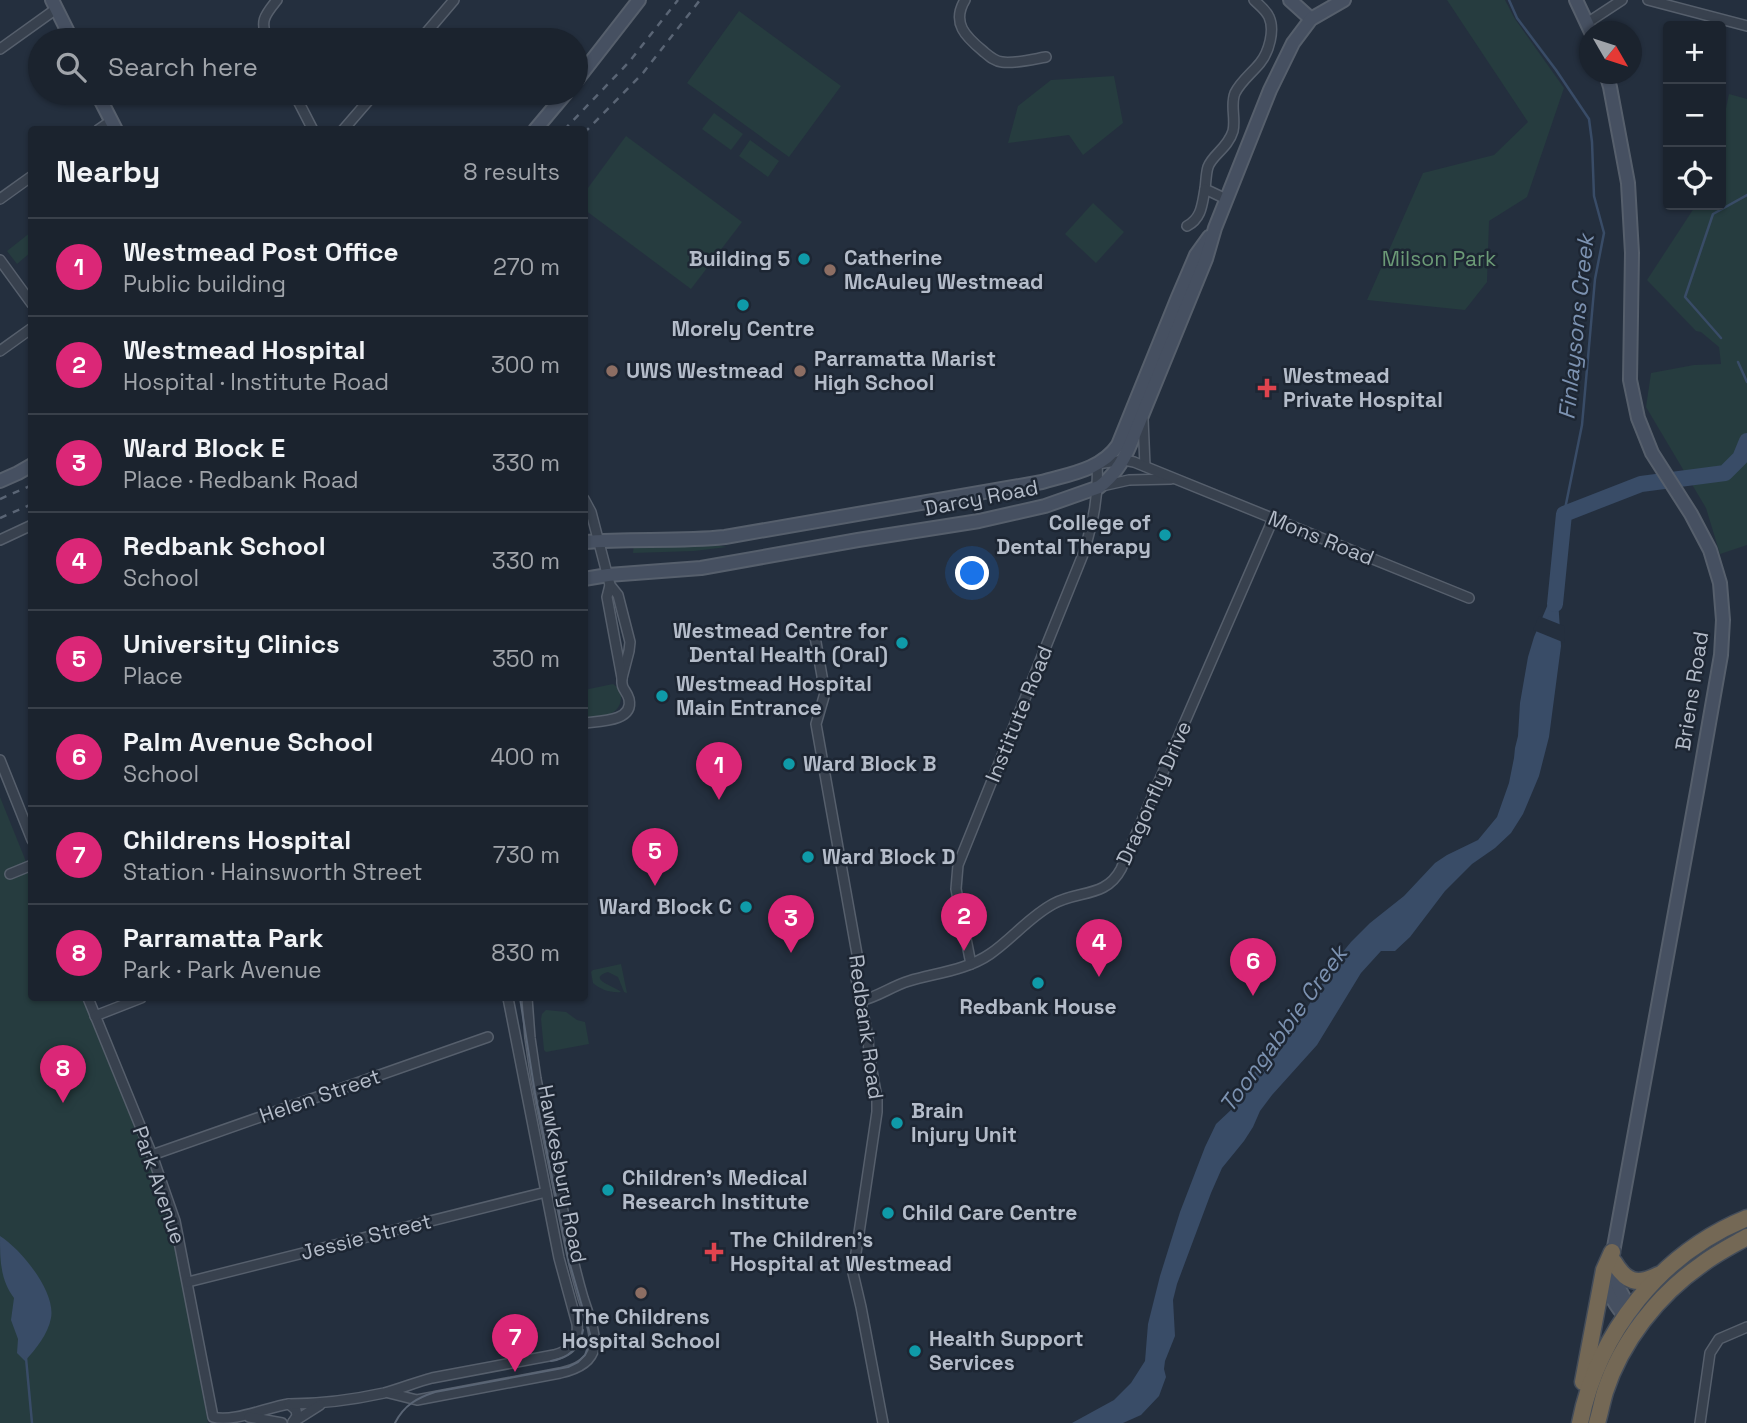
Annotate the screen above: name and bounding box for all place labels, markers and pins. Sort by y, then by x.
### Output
place label: Catherine McAuley Westmead [844,244,1044,295]
place label: Building 5 [689,245,790,272]
marker: Building 5 [796,251,812,267]
marker: Catherine McAuley Westmead [822,262,838,278]
marker: Morely Centre [735,297,751,313]
place label: Morely Centre [671,315,815,342]
place label: Parramatta Marist High School [814,345,996,396]
place label: UWS Westmead [626,357,784,384]
place label: Westmead Private Hospital [1283,362,1443,413]
marker: UWS Westmead [604,363,620,379]
marker: Parramatta Marist High School [792,363,808,379]
marker: Westmead Private Hospital [1257,378,1277,398]
place label: College of Dental Therapy [996,509,1151,560]
marker: College of Dental Therapy [1157,527,1173,543]
place label: Westmead Centre for Dental Health (Oral) [673,617,888,668]
marker: Westmead Centre for Dental Health (Oral) [894,635,910,651]
place label: Westmead Hospital Main Entrance [676,670,872,721]
marker: Westmead Hospital Main Entrance [654,688,670,704]
pin: 1 [696,742,742,800]
place label: Ward Block B [803,750,936,777]
marker: Ward Block B [781,756,797,772]
pin: 5 [632,828,678,886]
place label: Ward Block D [822,843,955,870]
marker: Ward Block D [800,849,816,865]
place label: Ward Block C [599,893,732,920]
pin: 2 [941,893,987,951]
pin: 3 [768,895,814,953]
marker: Ward Block C [738,899,754,915]
pin: 4 [1076,919,1122,977]
pin: 6 [1230,938,1276,996]
marker: Redbank House [1030,975,1046,991]
place label: Redbank House [959,993,1117,1020]
pin: 8 [40,1045,86,1103]
place label: Brain Injury Unit [911,1097,1017,1148]
marker: Brain Injury Unit [889,1115,905,1131]
place label: Children's Medical Research Institute [622,1164,809,1215]
marker: Children's Medical Research Institute [600,1182,616,1198]
place label: Child Care Centre [902,1199,1077,1226]
marker: Child Care Centre [880,1205,896,1221]
place label: The Children's Hospital at Westmead [730,1226,952,1277]
marker: The Children's Hospital at Westmead [704,1242,724,1262]
marker: The Childrens Hospital School [633,1285,649,1301]
place label: The Childrens Hospital School [562,1303,720,1354]
pin: 7 [492,1314,538,1372]
place label: Health Support Services [929,1325,1084,1376]
marker: Health Support Services [907,1343,923,1359]

